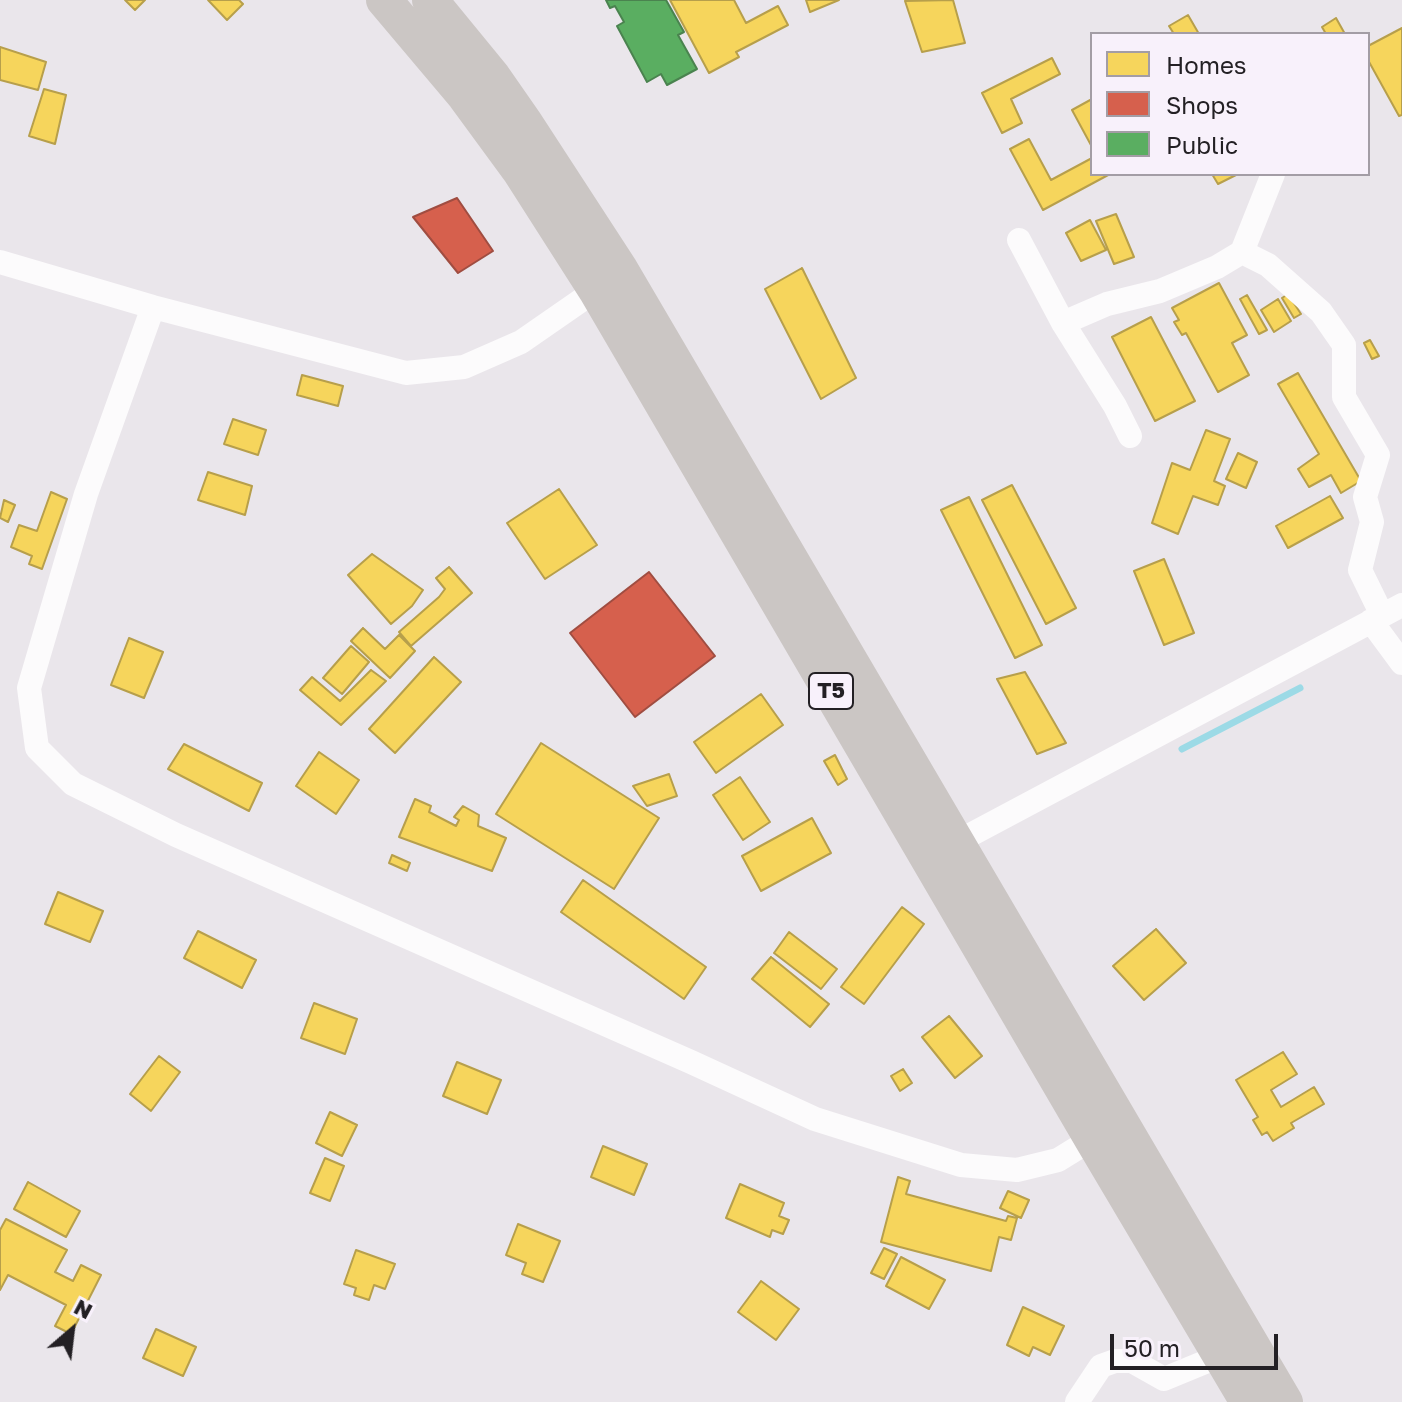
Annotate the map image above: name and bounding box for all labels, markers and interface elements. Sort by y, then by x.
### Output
legend [1090,32,1370,176]
text: Homes [1166,50,1247,79]
text: Shops [1166,90,1238,119]
text: Public [1166,130,1238,159]
road number: T5 [809,673,853,709]
north arrow [32,1290,112,1370]
text: N [70,1293,97,1324]
scale bar [1114,1318,1282,1368]
text: 50 m [1124,1333,1180,1362]

